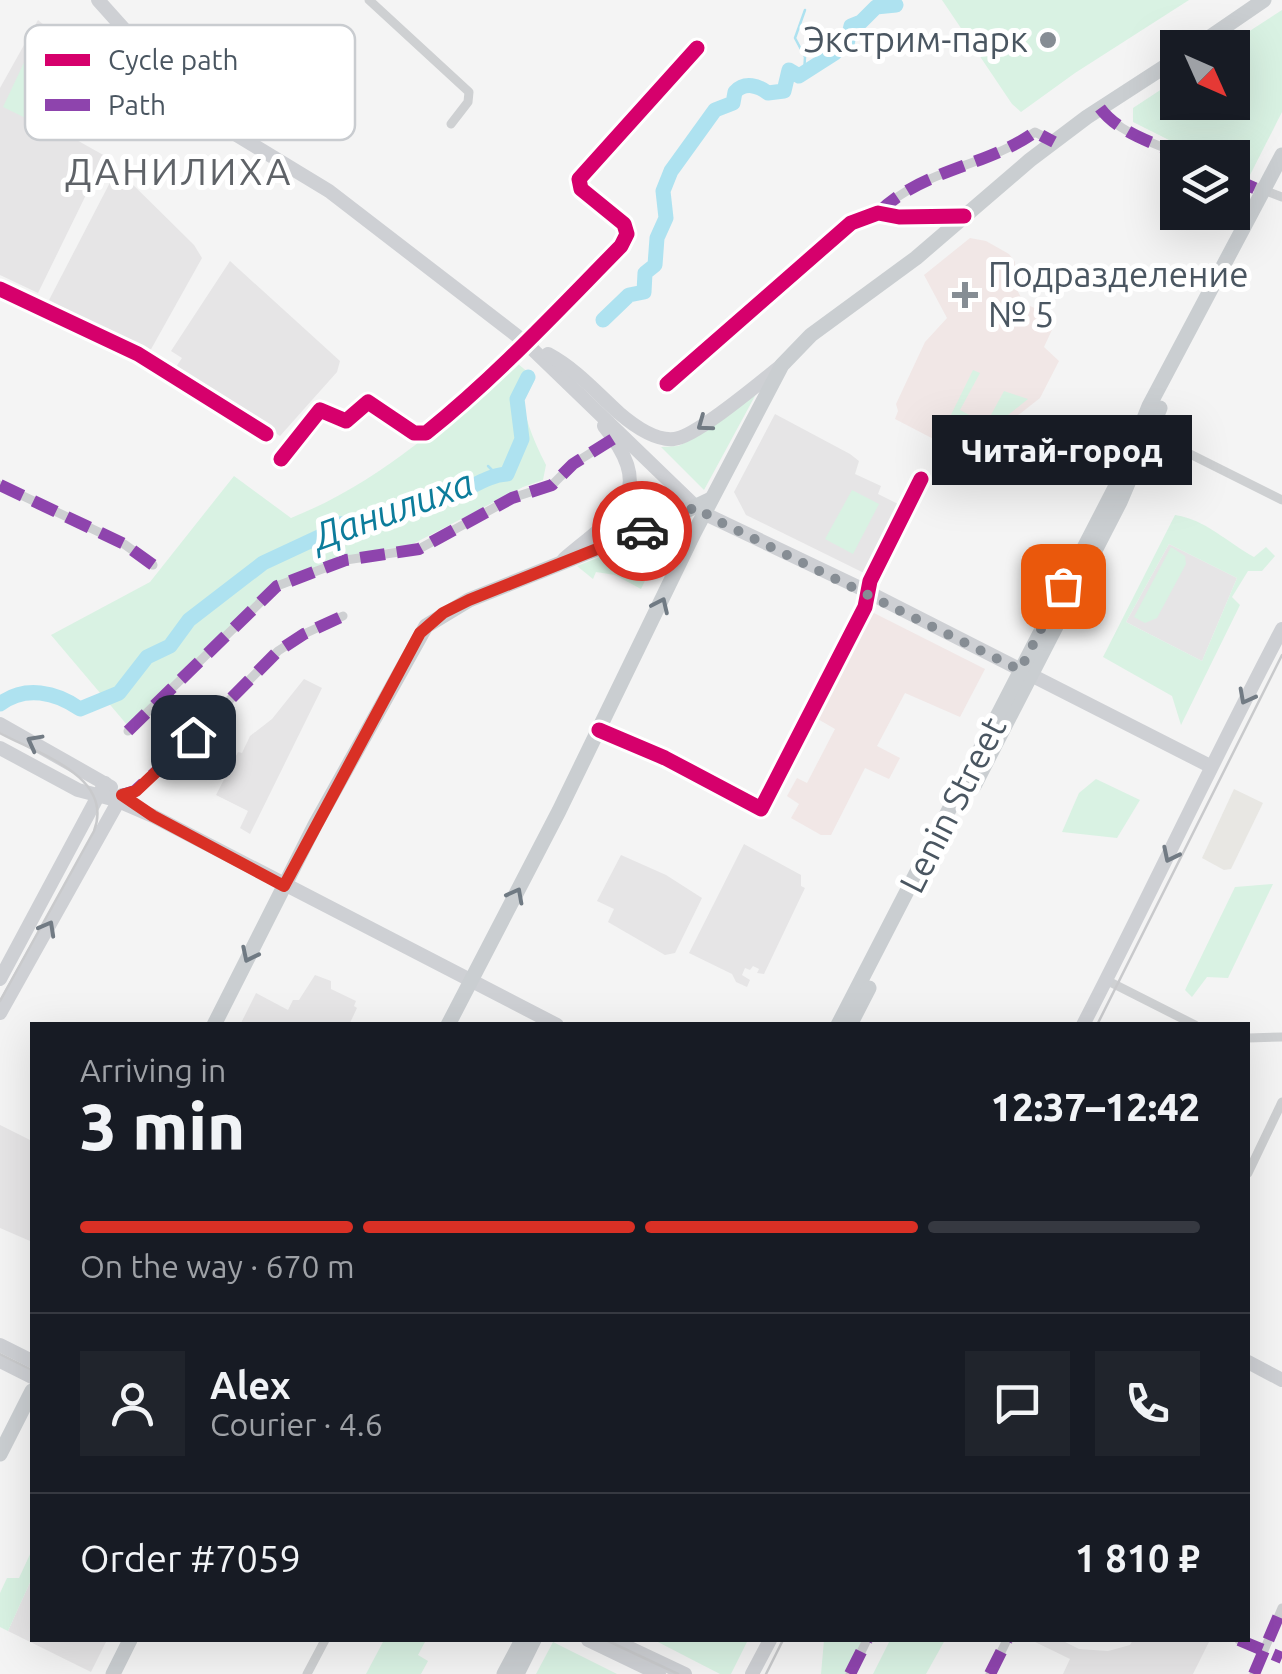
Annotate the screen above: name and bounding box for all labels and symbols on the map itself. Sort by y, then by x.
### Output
place label: Экстрим-парк [803,19,1028,59]
legend [25,25,355,140]
marker: Экстрим-парк [1037,29,1059,51]
north arrow [1160,30,1250,120]
text: Cycle path [108,44,239,75]
text: Path [108,89,166,120]
district label: ДАНИЛИХА [65,150,293,192]
place label: Подразделение № 5 [988,254,1248,334]
marker: Подразделение № 5 [952,282,978,308]
one-way arrow [697,412,715,430]
callout: Читай-город [933,416,1193,486]
water label: Данилиха [303,461,479,559]
courier [592,481,692,581]
pin [1021,544,1106,629]
one-way arrow [648,597,668,615]
one-way arrow [1239,687,1258,705]
pin [151,695,236,780]
street label: Lenin Street [891,710,1013,899]
one-way arrow [26,734,44,754]
one-way arrow [1163,844,1182,862]
one-way arrow [503,888,523,906]
one-way arrow [35,921,55,939]
one-way arrow [242,945,261,963]

